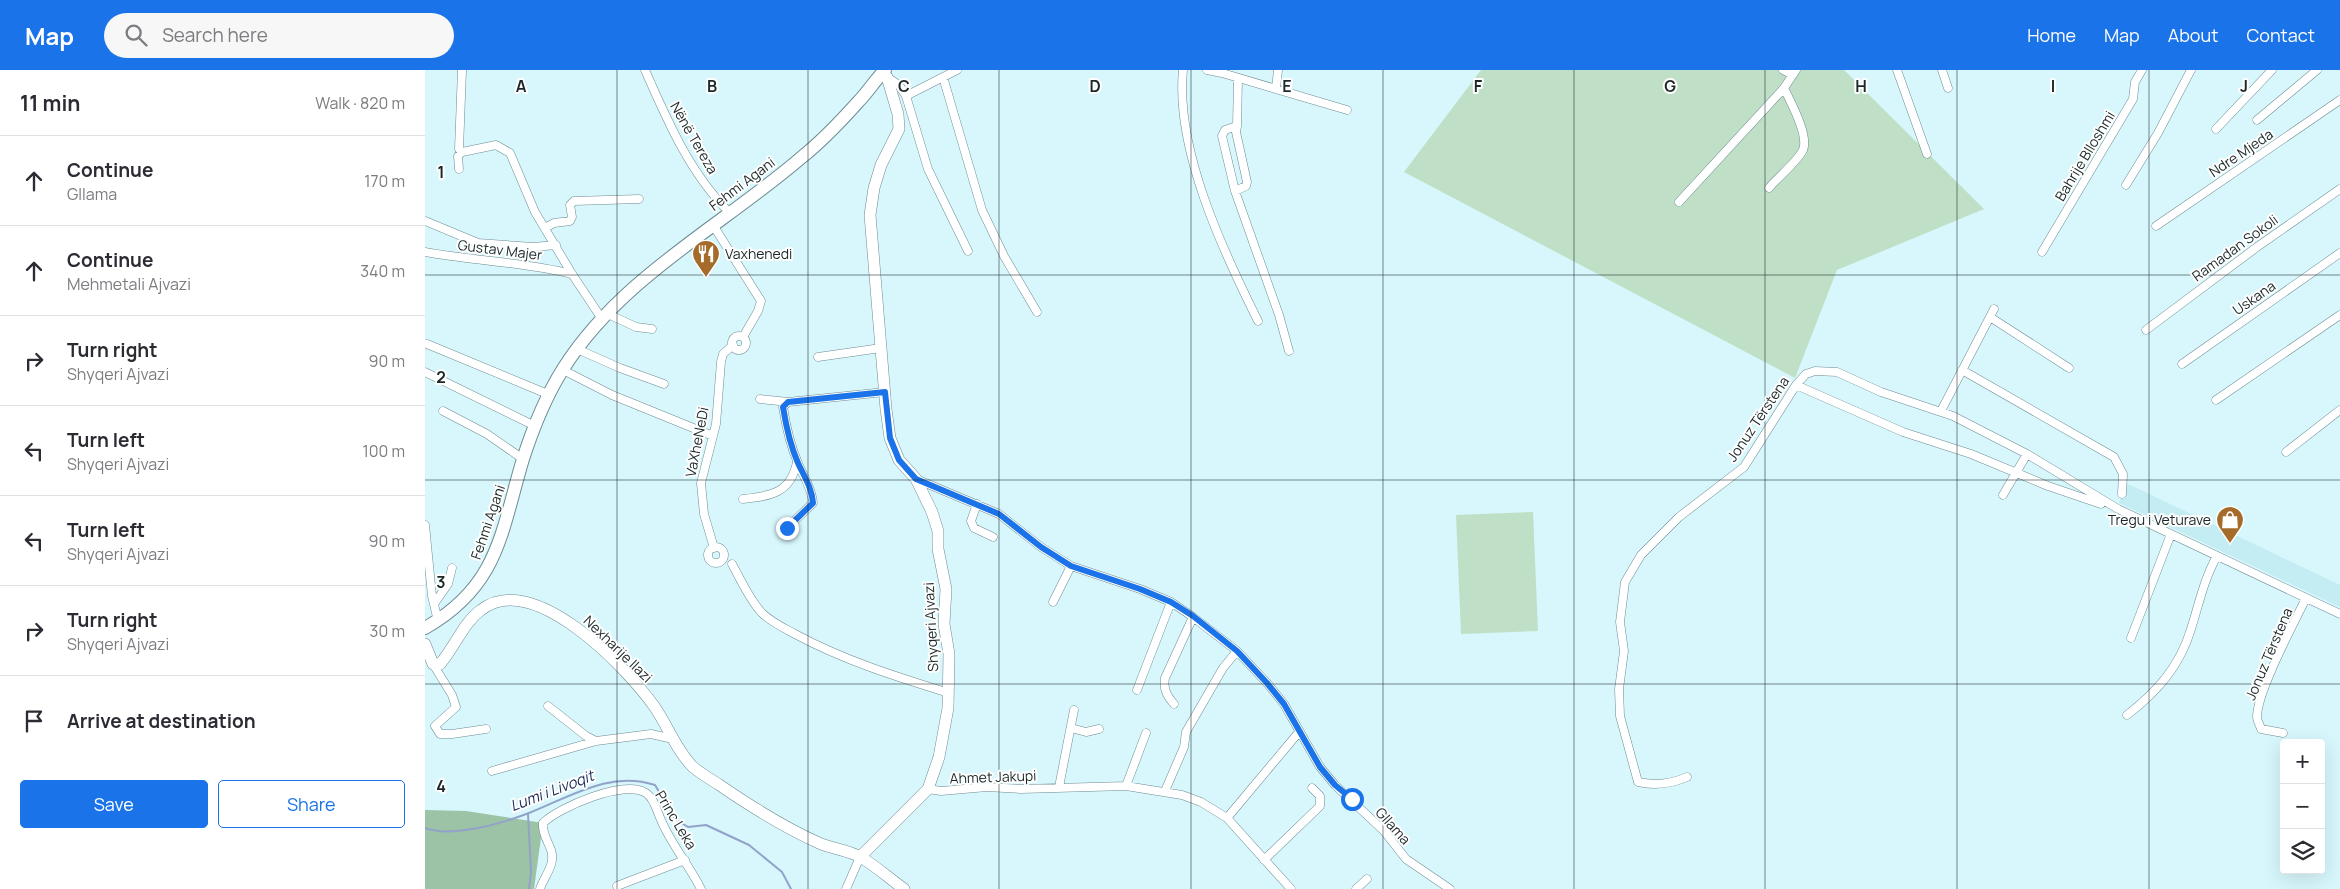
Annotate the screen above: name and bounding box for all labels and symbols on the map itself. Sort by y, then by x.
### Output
text: A [516,75,527,97]
text: B [707,75,717,97]
text: C [898,75,910,97]
text: D [1089,75,1101,97]
text: E [1282,75,1292,97]
text: F [1474,75,1483,97]
text: G [1664,75,1676,97]
text: H [1855,75,1867,97]
text: I [2051,75,2055,97]
text: J [2240,75,2248,97]
street label: Nënë Tereza [666,98,723,177]
street label: Bahrije Blloshmi [2050,107,2119,204]
street label: Ndre Mjeda [2205,124,2276,181]
street label: Fehmi Agani [705,153,778,215]
text: 1 [437,161,445,183]
street label: Ramadan Sokoli [2188,210,2282,285]
street label: Gustav Majer [457,235,543,264]
restaurant icon: Vaxhenedi [691,239,721,278]
place label: Vaxhenedi [725,244,792,263]
street label: Uskana [2229,276,2279,319]
text: 2 [436,366,446,388]
street label: Jonuz Tërstena [1722,373,1793,465]
street label: VaXheNeDi [680,405,713,479]
street label: Fehmi Agani [466,482,509,562]
shop icon: Tregu i Veturave [2215,505,2245,544]
place label: Tregu i Veturave [2108,510,2211,529]
route end [776,517,799,540]
text: 3 [436,571,446,593]
street label: Shyqeri Ajvazi [919,582,942,672]
street label: Jonuz Tërstena [2241,605,2297,703]
street label: Nexharije Ilazi [580,611,657,686]
water label: Lumi i Livoqit [507,764,599,816]
street label: Ahmet Jakupi [949,765,1037,788]
text: 4 [436,775,446,797]
street label: Princ Leka [651,787,701,853]
route start [1341,788,1364,811]
street label: Gllama [1372,803,1415,848]

